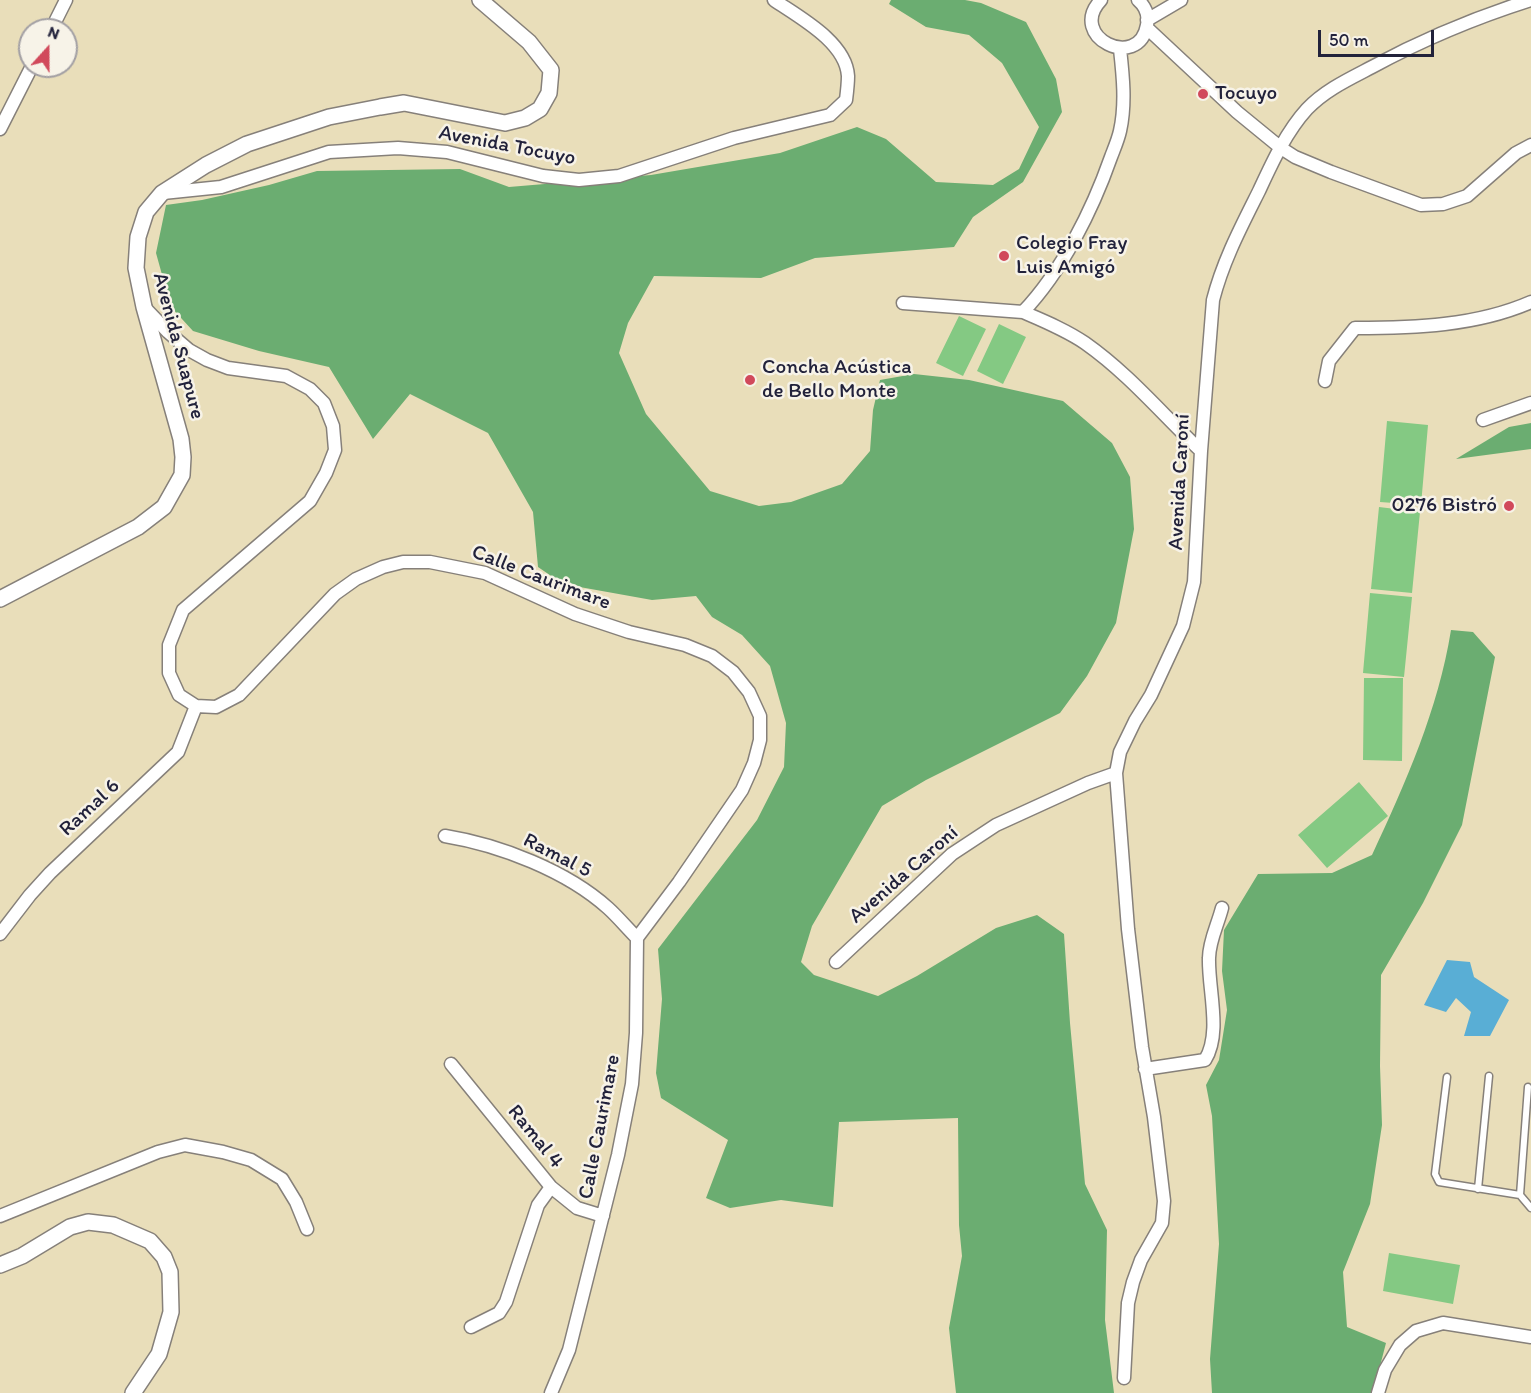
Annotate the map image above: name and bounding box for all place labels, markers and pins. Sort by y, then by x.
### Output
place label: Tocuyo [1215,81,1277,107]
marker: Tocuyo [1196,87,1210,101]
place label: Colegio Fray Luis Amigó [1016,231,1127,281]
marker: Colegio Fray Luis Amigó [997,249,1011,263]
place label: Concha Acústica de Bello Monte [762,355,912,405]
marker: Concha Acústica de Bello Monte [743,373,757,387]
place label: 0276 Bistró [1392,493,1497,519]
marker: 0276 Bistró [1502,499,1516,513]

